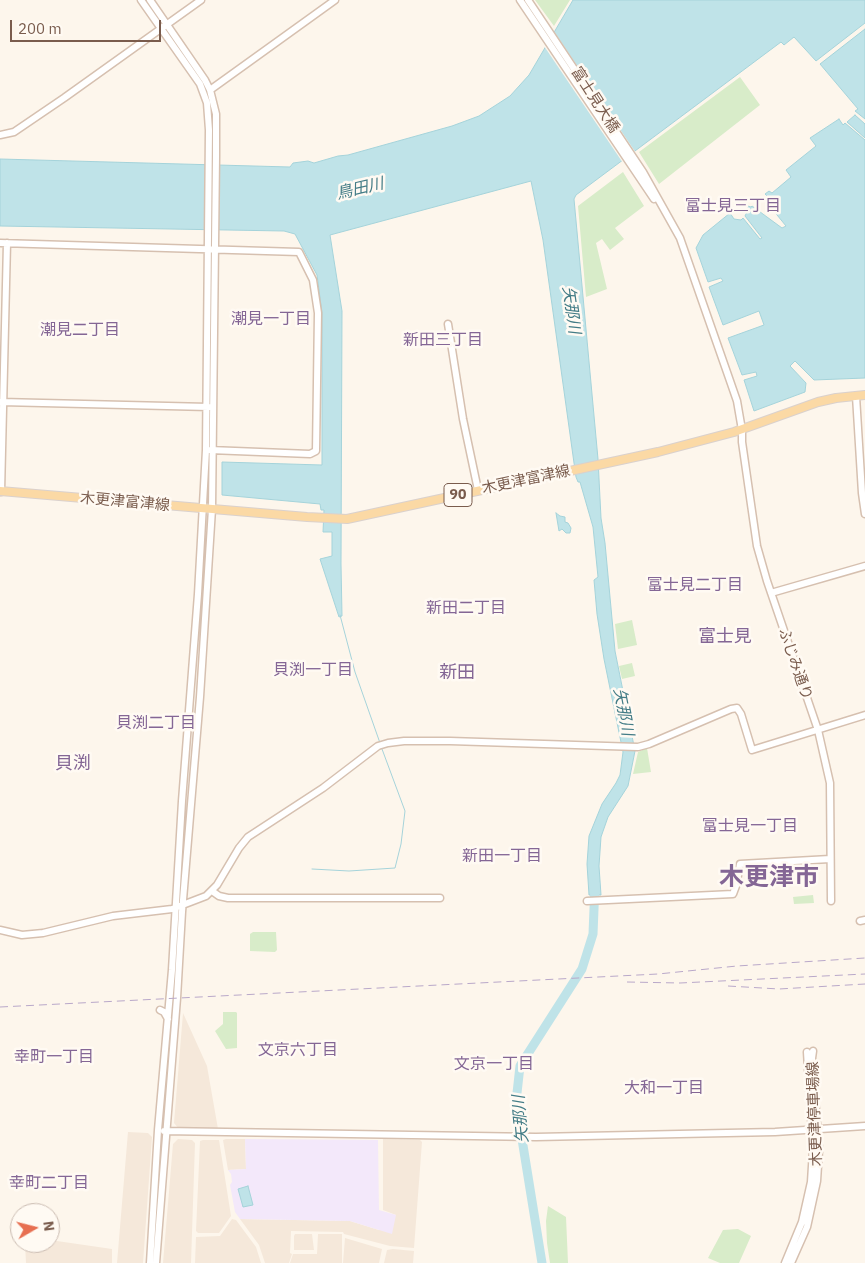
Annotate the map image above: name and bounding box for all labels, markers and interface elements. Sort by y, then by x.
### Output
scale bar [12,10,164,42]
text: 200 m [18,19,62,38]
street label: 富士見大橋 [567,64,623,136]
water label: 鳥田川 [334,174,386,204]
district label: 富士見三丁目 [685,196,781,216]
water label: 矢那川 [558,285,584,335]
district label: 潮見一丁目 [231,309,311,329]
district label: 潮見二丁目 [40,320,120,340]
district label: 新田三丁目 [403,330,483,350]
street label: 木更津富津線 [480,462,572,498]
road number: 90 [444,484,472,506]
street label: 木更津富津線 [79,489,171,515]
district label: 富士見二丁目 [647,575,743,595]
district label: 新田二丁目 [426,598,506,618]
district label: 富士見 [698,626,752,648]
street label: ふじみ通り [774,626,816,702]
district label: 貝渕一丁目 [273,660,353,680]
district label: 新田 [439,662,475,684]
water label: 矢那川 [609,687,637,737]
district label: 貝渕二丁目 [116,713,196,733]
district label: 貝渕 [55,753,91,775]
district label: 富士見一丁目 [702,816,798,836]
district label: 新田一丁目 [462,846,542,866]
district label: 木更津市 [719,863,819,893]
district label: 文京六丁目 [258,1040,338,1060]
district label: 幸町一丁目 [14,1047,94,1067]
district label: 文京一丁目 [454,1054,534,1074]
street label: 木更津停車場線 [804,1061,826,1167]
district label: 大和一丁目 [624,1078,704,1098]
water label: 矢那川 [509,1094,533,1144]
district label: 幸町二丁目 [9,1173,89,1193]
north arrow [10,1203,60,1253]
text: N [39,1220,58,1232]

